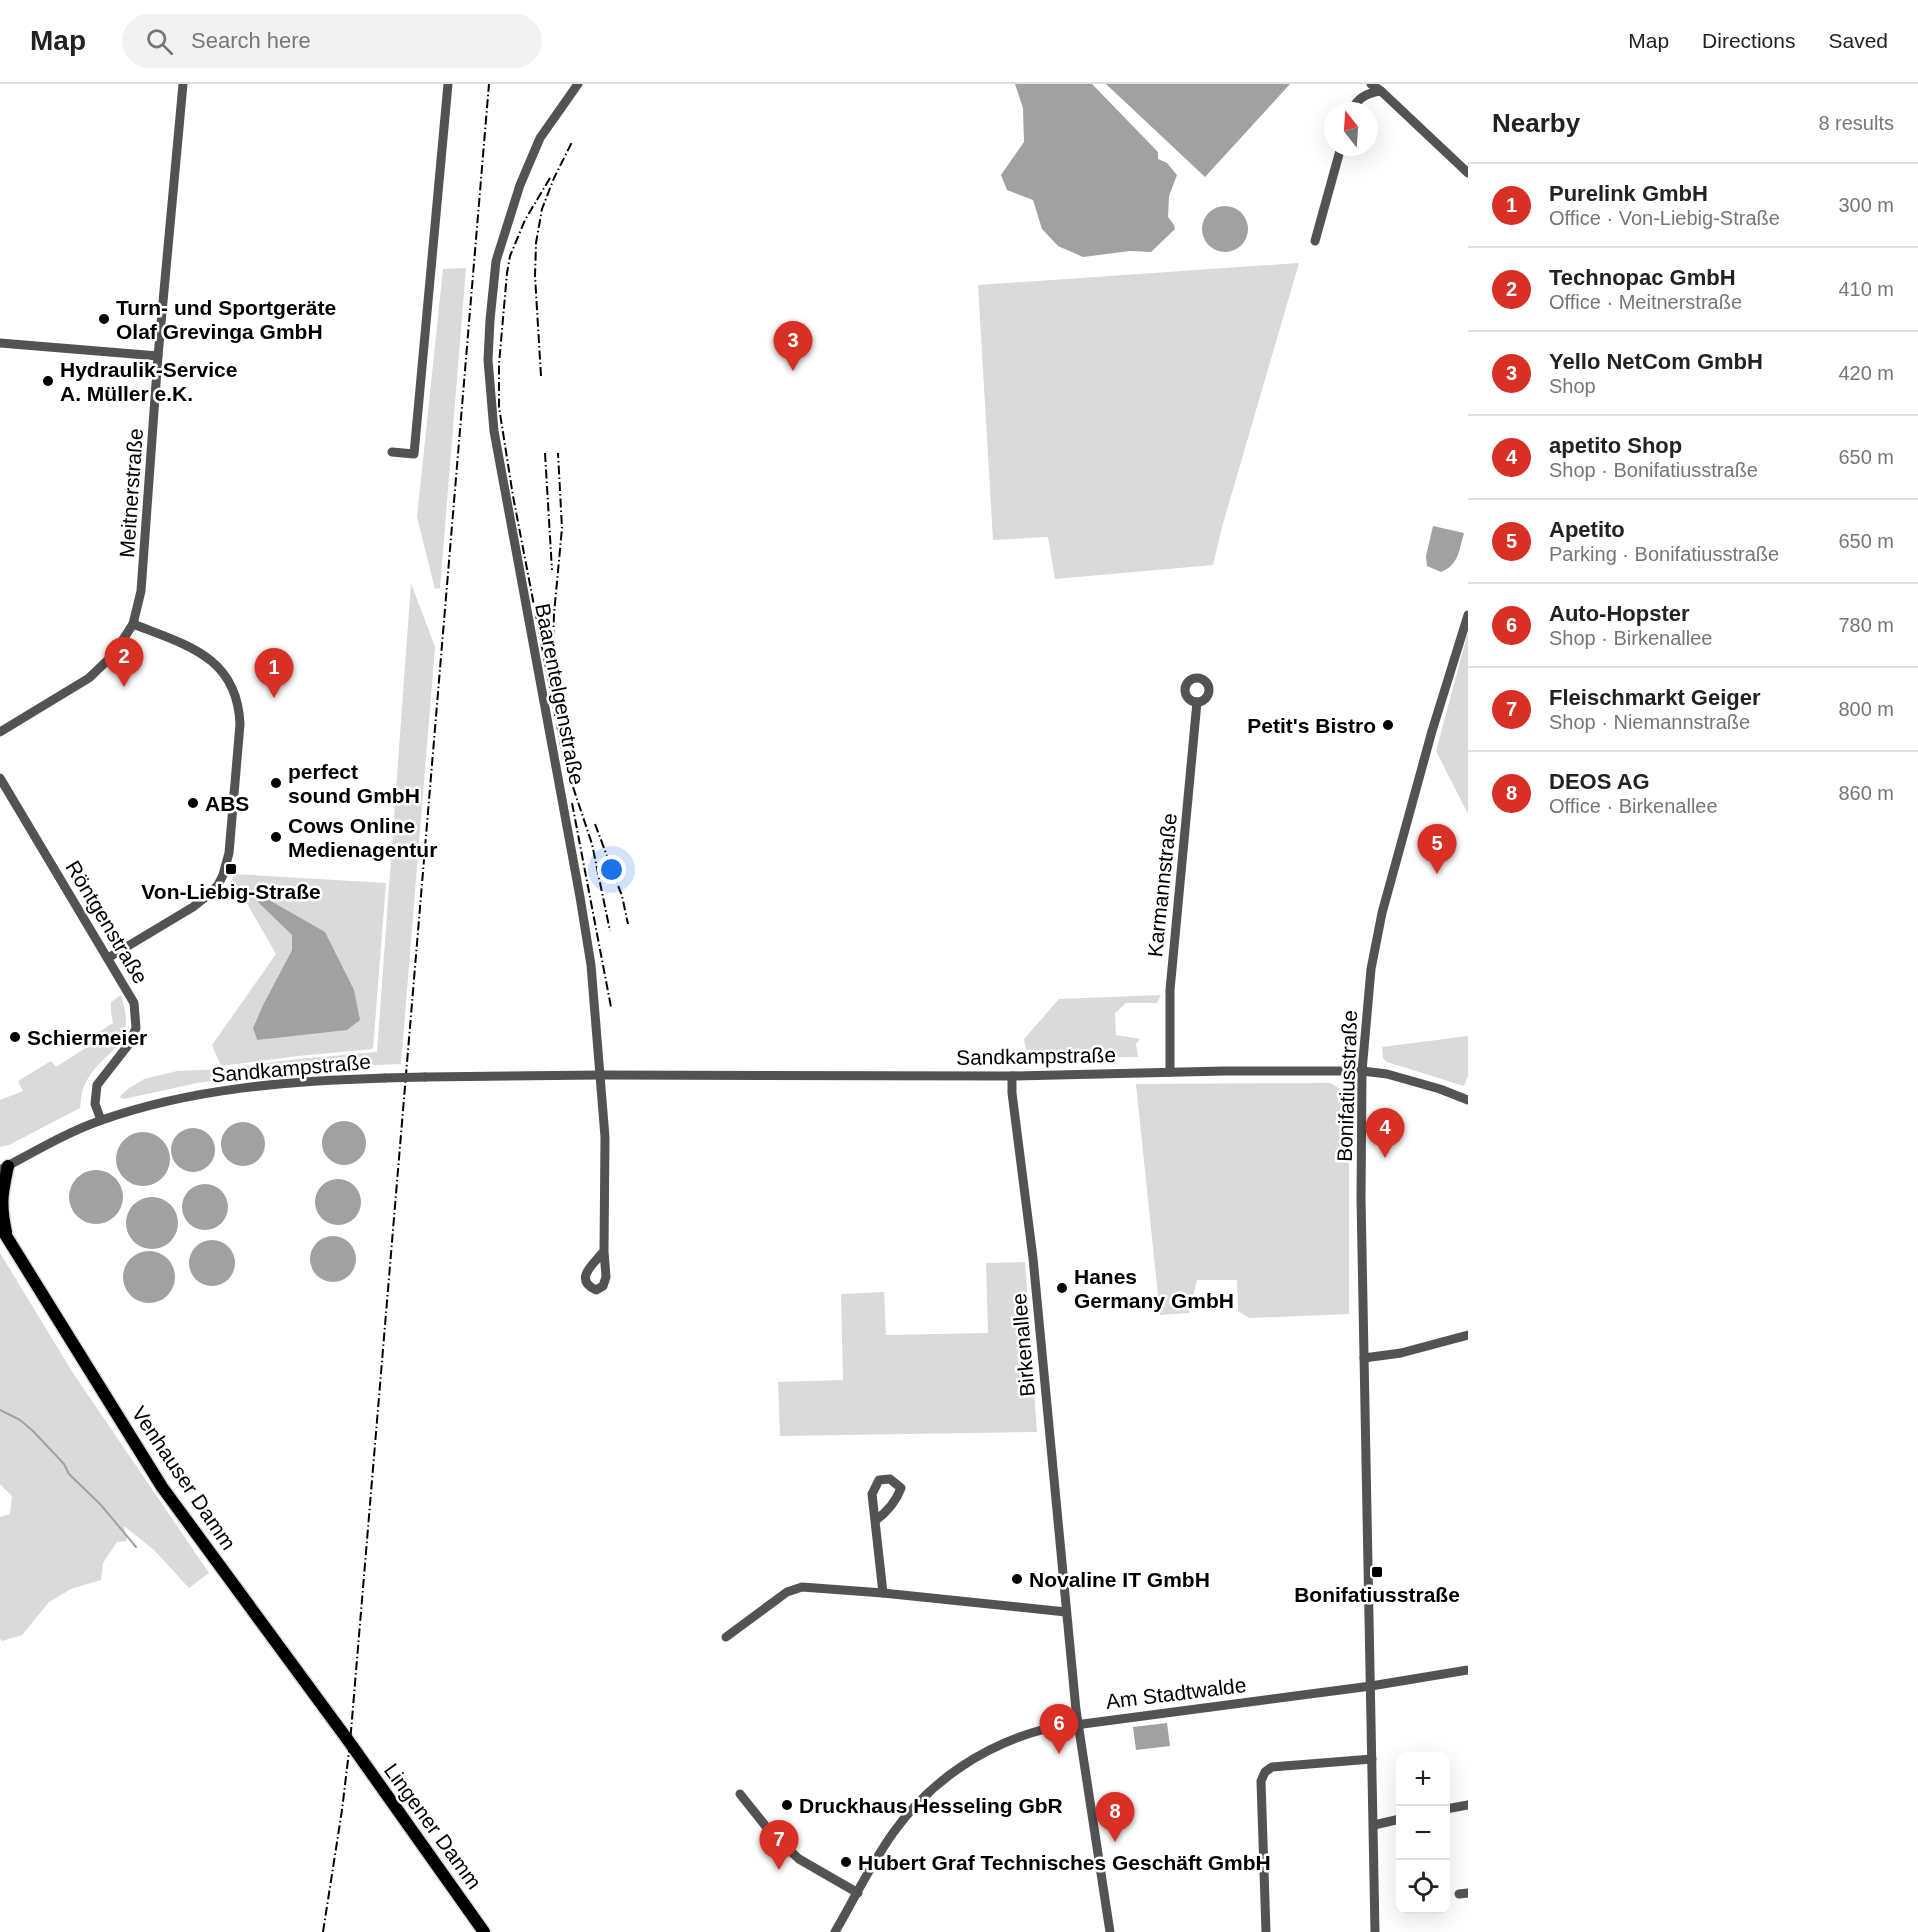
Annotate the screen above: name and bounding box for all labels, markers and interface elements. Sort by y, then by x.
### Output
search box [122,14,542,68]
text: Map [30,25,86,56]
icon: search [143,25,176,58]
text: Search here [191,28,311,53]
text: Map [1628,29,1669,52]
text: Directions [1702,29,1795,52]
text: Saved [1828,29,1888,52]
north arrow [1324,102,1378,156]
text: Nearby [1492,108,1580,138]
text: 8 results [1818,112,1894,134]
text: Purelink GmbH [1549,181,1708,206]
text: 1 [1506,194,1517,216]
text: 300 m [1838,194,1894,216]
text: Office · Von-Liebig-Straße [1549,207,1780,229]
text: Technopac GmbH [1549,265,1736,290]
text: 2 [1506,278,1517,300]
text: 410 m [1838,278,1894,300]
text: Office · Meitnerstraße [1549,291,1742,313]
place label: Turn- und Sportgeräte Olaf Grevinga GmbH [116,296,336,343]
marker: Turn- und Sportgeräte Olaf Grevinga GmbH [97,312,111,326]
pin: 3 [774,322,812,371]
text: Yello NetCom GmbH [1549,349,1763,374]
place label: Hydraulik-Service A. Müller e.K. [60,358,237,405]
text: 3 [1506,362,1517,384]
text: 420 m [1838,362,1894,384]
marker: Hydraulik-Service A. Müller e.K. [41,374,55,388]
text: Shop [1549,375,1596,397]
street label: Meitnerstraße [115,428,147,558]
text: apetito Shop [1549,433,1682,458]
text: 4 [1506,446,1517,468]
text: 650 m [1838,446,1894,468]
text: Shop · Bonifatiusstraße [1549,459,1758,481]
text: Apetito [1549,517,1625,542]
text: 5 [1506,530,1517,552]
text: 650 m [1838,530,1894,552]
text: Parking · Bonifatiusstraße [1549,543,1779,565]
street label: Baarentelgenstraße [531,601,589,787]
text: Auto-Hopster [1549,601,1690,626]
text: 6 [1506,614,1517,636]
text: 780 m [1838,614,1894,636]
text: Shop · Birkenallee [1549,627,1712,649]
pin: 2 [104,638,144,687]
pin: 1 [254,648,294,698]
text: Fleischmarkt Geiger [1549,685,1761,710]
text: 7 [1506,698,1517,720]
text: 800 m [1838,698,1894,720]
text: Shop · Niemannstraße [1549,711,1750,733]
place label: Petit's Bistro [1247,714,1376,737]
marker: Petit's Bistro [1381,718,1395,732]
place label: perfect sound GmbH [288,760,420,807]
text: DEOS AG [1549,769,1650,794]
marker: perfect sound GmbH [269,776,283,790]
text: 8 [1506,782,1517,804]
text: 860 m [1838,782,1894,804]
place label: ABS [205,792,249,815]
text: Office · Birkenallee [1549,795,1718,817]
marker: ABS [186,796,200,810]
street label: Karmannstraße [1143,812,1181,958]
place label: Cows Online Medienagentur [288,814,437,861]
pin: 5 [1418,824,1456,874]
marker: Cows Online Medienagentur [269,830,283,844]
your location [597,855,626,884]
street label: Röntgenstraße [61,857,153,987]
marker: Von-Liebig-Straße [224,862,238,876]
place label: Von-Liebig-Straße [141,880,321,903]
street label: Bonifatiusstraße [1333,1010,1361,1162]
place label: Schiermeier [27,1026,147,1049]
marker: Schiermeier [8,1030,22,1044]
street label: Sandkampstraße [956,1043,1116,1069]
street label: Sandkampstraße [210,1050,372,1086]
pin: 4 [1366,1108,1404,1158]
place label: Hanes Germany GmbH [1074,1265,1234,1312]
marker: Hanes Germany GmbH [1055,1281,1069,1295]
street label: Birkenallee [1007,1292,1039,1398]
street label: Venhauser Damm [127,1402,241,1554]
marker: Bonifatiusstraße [1370,1565,1384,1579]
place label: Novaline IT GmbH [1029,1568,1210,1591]
marker: Novaline IT GmbH [1010,1572,1024,1586]
place label: Bonifatiusstraße [1294,1583,1460,1606]
street label: Am Stadtwalde [1104,1673,1248,1713]
pin: 6 [1040,1704,1078,1754]
map controls [1396,1752,1450,1914]
button: + [1396,1752,1450,1806]
street label: Lingener Damm [380,1759,486,1893]
pin: 8 [1096,1792,1134,1842]
place label: Druckhaus Hesseling GbR [799,1794,1063,1817]
marker: Druckhaus Hesseling GbR [780,1798,794,1812]
button: − [1396,1806,1450,1860]
pin: 7 [760,1820,798,1870]
place label: Hubert Graf Technisches Geschäft GmbH [858,1851,1271,1874]
marker: Hubert Graf Technisches Geschäft GmbH [839,1855,853,1869]
button: locate [1396,1860,1450,1914]

